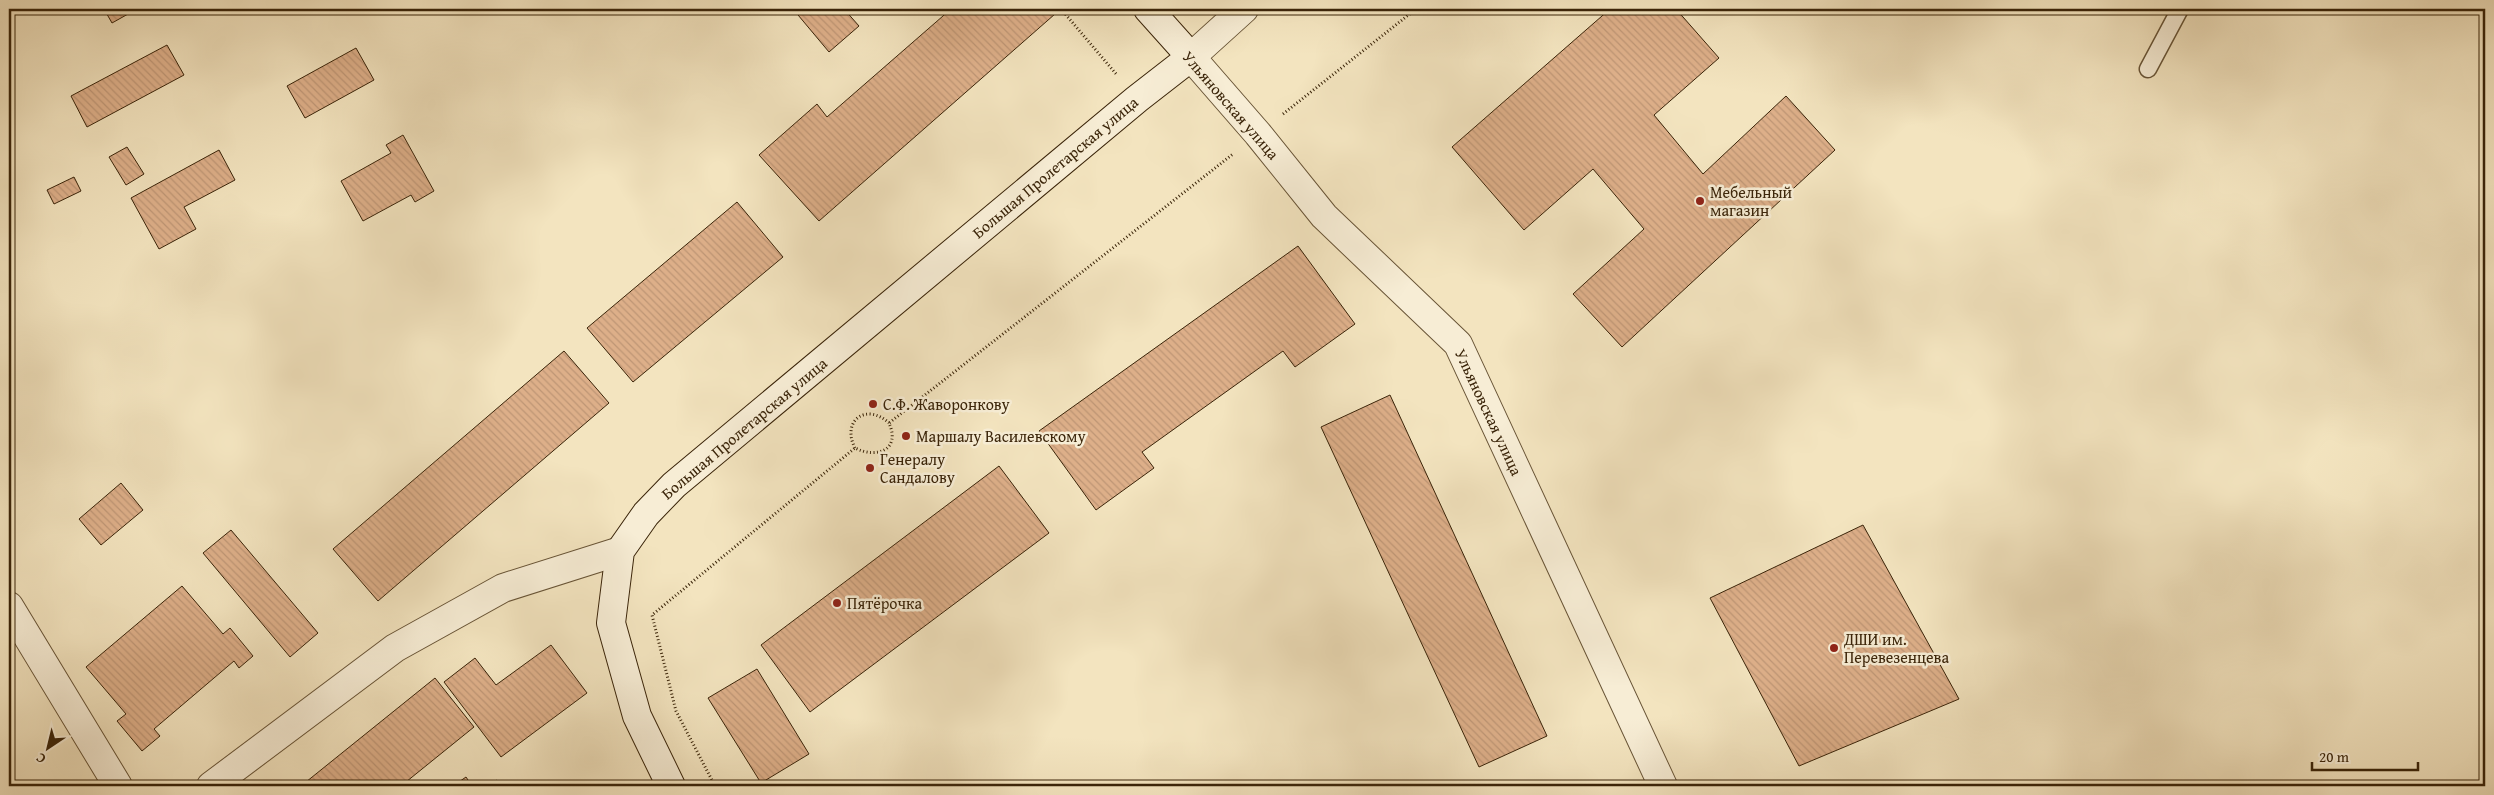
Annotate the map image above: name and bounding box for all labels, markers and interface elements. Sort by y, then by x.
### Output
street label: Ульяновская улица [1177,45,1285,165]
street label: Большая Пролетарская улица [967,90,1144,244]
place label: Мебельный магазин [1710,180,1793,222]
marker: Мебельный магазин [1694,195,1706,207]
street label: Ульяновская улица [1449,345,1529,480]
street label: Большая Пролетарская улица [656,351,833,505]
place label: С.Ф. Жаворонкову [883,392,1010,416]
marker: С.Ф. Жаворонкову [867,398,879,410]
place label: Маршалу Василевскому [916,424,1086,448]
marker: Маршалу Василевскому [900,430,912,442]
place label: Генералу Сандалову [880,447,955,489]
marker: Генералу Сандалову [864,462,876,474]
place label: Пятёрочка [847,591,922,615]
marker: Пятёрочка [831,597,843,609]
place label: ДШИ им. Перевезенцева [1843,627,1949,669]
marker: ДШИ им. Перевезенцева [1828,642,1840,654]
north arrow [22,722,72,772]
scale bar [2312,740,2418,772]
text: 20 m [2319,746,2350,767]
text: С [31,748,50,769]

